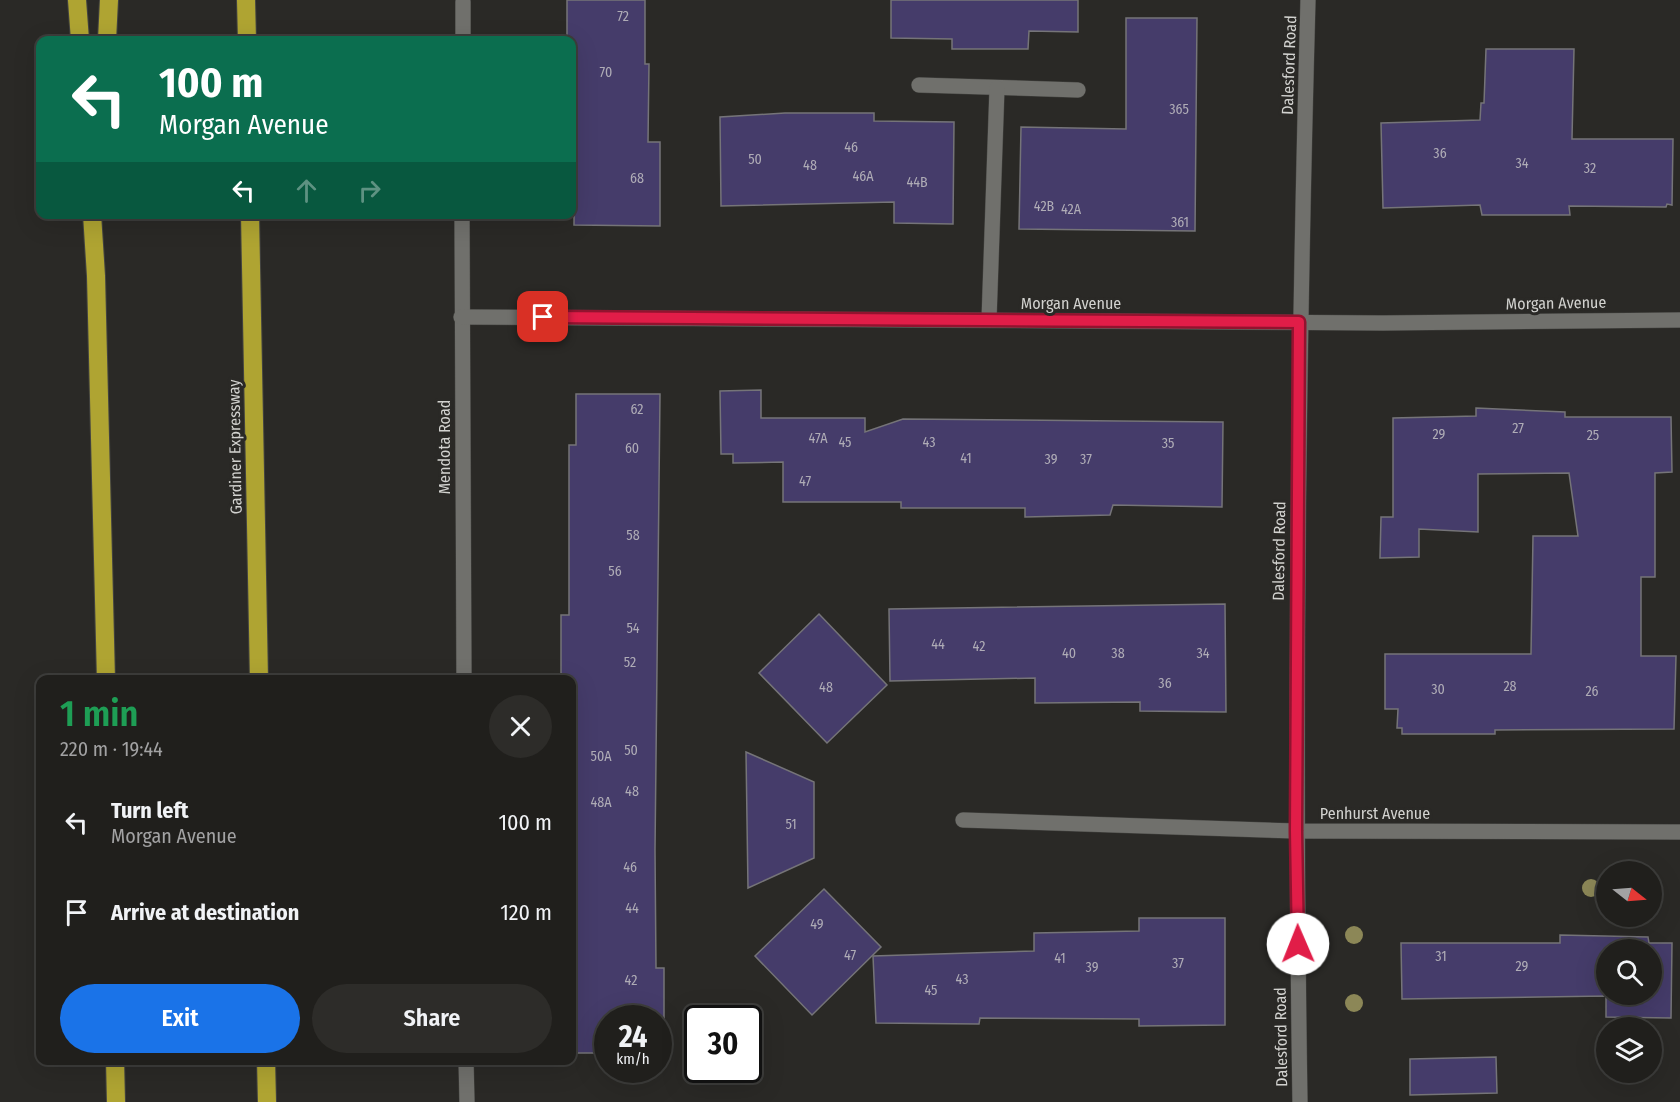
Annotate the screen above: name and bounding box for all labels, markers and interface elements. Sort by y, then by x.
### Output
house number: 72 [617,8,629,25]
street label: Dalesford Road [1278,15,1300,115]
text: 100 m [159,58,263,108]
icon: left [60,60,138,138]
house number: 70 [600,64,612,81]
house number: 365 [1169,101,1189,118]
text: Morgan Avenue [159,109,329,141]
house number: 46 [844,139,858,156]
house number: 36 [1433,145,1447,162]
house number: 50 [748,151,762,168]
house number: 34 [1515,155,1529,172]
house number: 48 [803,157,817,174]
house number: 32 [1584,160,1596,177]
house number: 46A [852,168,874,185]
house number: 68 [630,170,644,187]
icon: left [227,174,260,207]
icon: ahead [290,174,323,207]
icon: right [353,174,386,207]
house number: 44B [906,174,928,191]
house number: 42B [1034,198,1055,215]
house number: 42A [1061,201,1082,218]
house number: 361 [1171,214,1189,231]
pin [517,291,568,342]
street label: Morgan Avenue [1506,293,1606,313]
street label: Morgan Avenue [1021,294,1121,313]
icon: arrive [526,300,559,333]
street label: Gardiner Expressway [224,379,246,515]
street label: Mendota Road [435,400,454,494]
house number: 62 [631,401,644,418]
house number: 27 [1512,420,1524,437]
house number: 29 [1433,426,1446,443]
house number: 25 [1587,427,1599,444]
house number: 47A [808,430,828,447]
house number: 45 [838,434,852,451]
house number: 43 [923,434,935,451]
house number: 35 [1162,435,1174,452]
house number: 60 [625,440,639,457]
house number: 41 [960,450,972,467]
house number: 39 [1045,451,1058,468]
house number: 37 [1080,451,1092,468]
house number: 47 [799,473,811,490]
street label: Dalesford Road [1269,501,1289,601]
house number: 58 [626,527,640,544]
house number: 56 [608,563,622,580]
house number: 54 [626,620,640,637]
house number: 44 [931,636,945,653]
house number: 42 [973,638,985,655]
house number: 40 [1062,645,1076,662]
house number: 38 [1111,645,1125,662]
house number: 34 [1196,645,1210,662]
house number: 52 [624,654,636,671]
house number: 36 [1158,675,1172,692]
house number: 28 [1503,678,1517,695]
house number: 48 [819,679,833,696]
house number: 30 [1431,681,1445,698]
house number: 26 [1585,683,1599,700]
text: 1 min [60,692,138,736]
button: close [489,695,552,758]
text: 220 m · 19:44 [60,737,163,761]
house number: 50 [624,742,638,759]
house number: 50A [590,748,612,765]
house number: 48 [625,783,639,800]
house number: 48A [590,794,612,811]
text: Turn left [111,797,189,824]
street label: Penhurst Avenue [1320,804,1430,823]
icon: left [60,806,93,839]
text: 100 m [498,809,552,836]
house number: 51 [785,816,797,833]
text: Morgan Avenue [111,824,237,848]
house number: 46 [623,859,637,876]
north arrow [1596,861,1662,927]
map controls [1596,861,1662,1083]
icon: arrive [60,896,93,929]
text: Arrive at destination [111,899,299,926]
text: 120 m [500,899,552,926]
house number: 44 [625,900,639,917]
position arrow [1266,912,1330,976]
house number: 49 [810,916,824,933]
button: search [1596,939,1662,1005]
house number: 47 [844,947,856,964]
house number: 31 [1435,948,1447,965]
house number: 41 [1054,950,1066,967]
house number: 37 [1172,955,1184,972]
house number: 29 [1516,958,1529,975]
house number: 39 [1086,959,1099,976]
house number: 43 [956,971,968,988]
house number: 42 [625,972,637,989]
house number: 45 [924,982,938,999]
button: Exit [60,984,300,1053]
button: Share [312,984,552,1053]
street label: Dalesford Road [1271,987,1291,1087]
speed limit sign: 30 [684,1005,762,1083]
button: layers [1596,1017,1662,1083]
text: 24 [619,1019,647,1055]
text: km/h [616,1050,650,1068]

